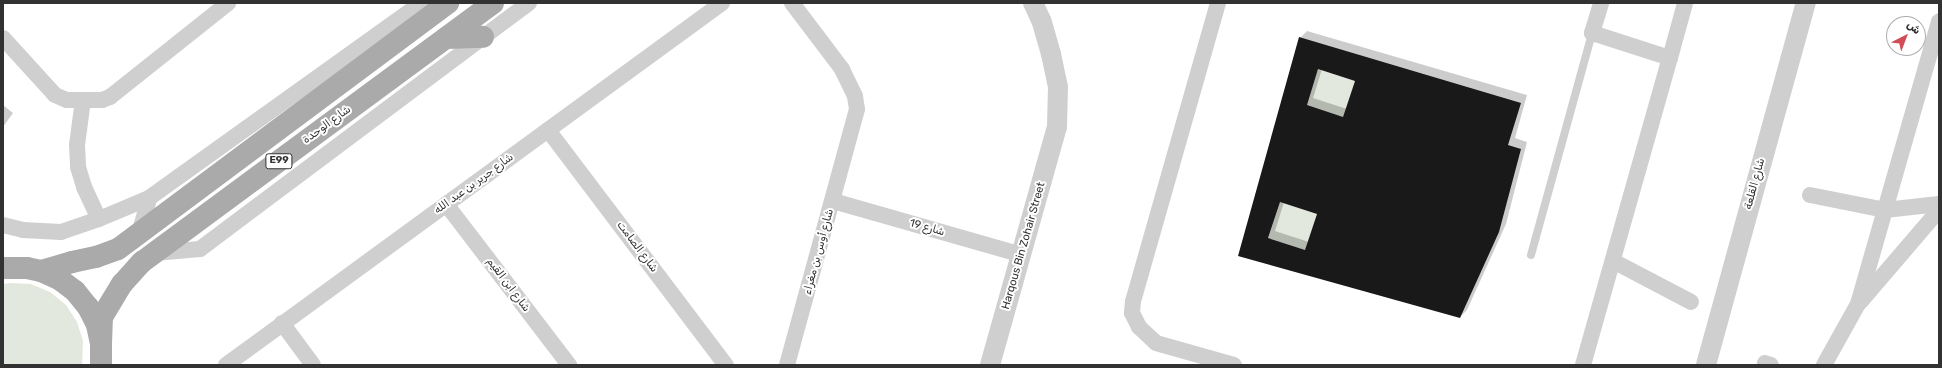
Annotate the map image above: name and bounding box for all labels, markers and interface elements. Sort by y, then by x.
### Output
north arrow [1886,16,1926,56]
text: ش [1904,18,1923,37]
street label: شارع الوحدة [300,103,354,147]
street label: شارع جرير بن عبد الله [432,151,516,217]
road number: E99 [265,153,293,169]
street label: شارع القلعة [1742,157,1768,211]
street label: Harqous Bin Zohair Street [999,181,1049,311]
street label: شارع أوس بن مغراء [801,208,837,296]
street label: شارع 19 [908,217,946,239]
street label: شارع الصامت [614,219,660,275]
street label: شارع ابن القيم [483,255,533,315]

